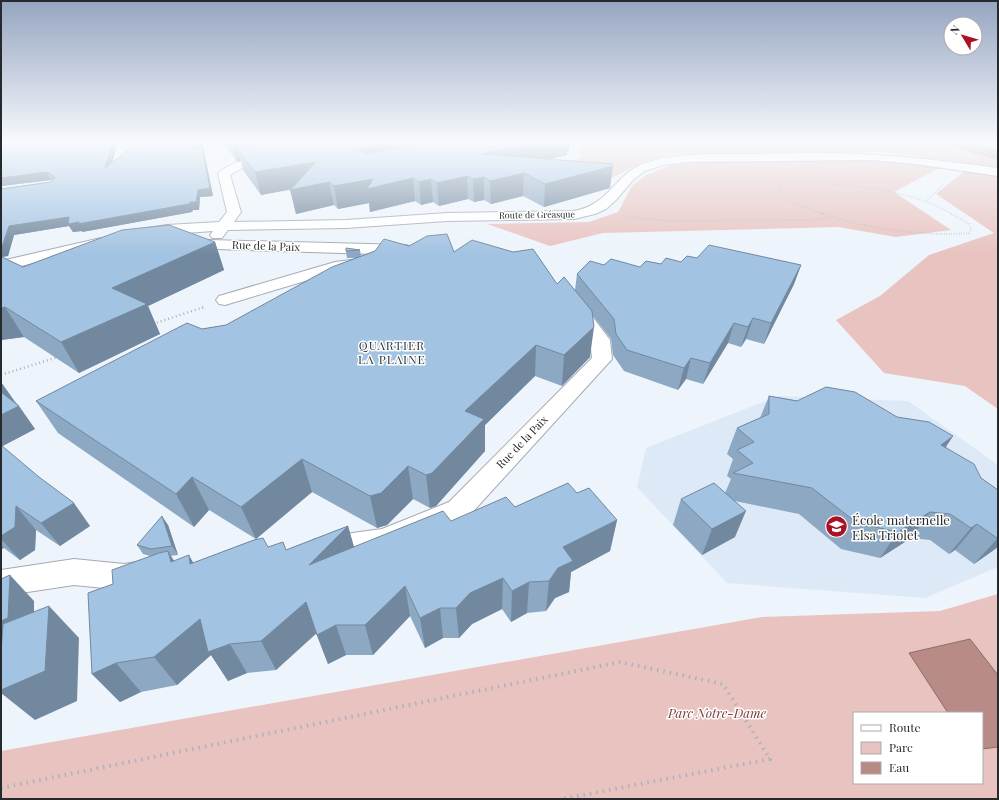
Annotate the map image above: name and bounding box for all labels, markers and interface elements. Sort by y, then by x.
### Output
north arrow [943,16,983,56]
text: N [946,22,963,37]
street label: Route de Gréasque [499,207,576,221]
street label: Rue de la Paix [232,237,301,254]
district label: QUARTIER LA PLAINE [358,337,426,367]
street label: Rue de la Paix [493,412,551,471]
place label: École maternelle Elsa Triolet [852,511,950,543]
school or university icon: École maternelle Elsa Triolet [823,514,849,540]
park label: Parc Notre-Dame [667,704,767,721]
legend [853,712,983,784]
text: Route [889,719,921,735]
text: Parc [889,739,913,755]
text: Eau [889,759,909,775]

